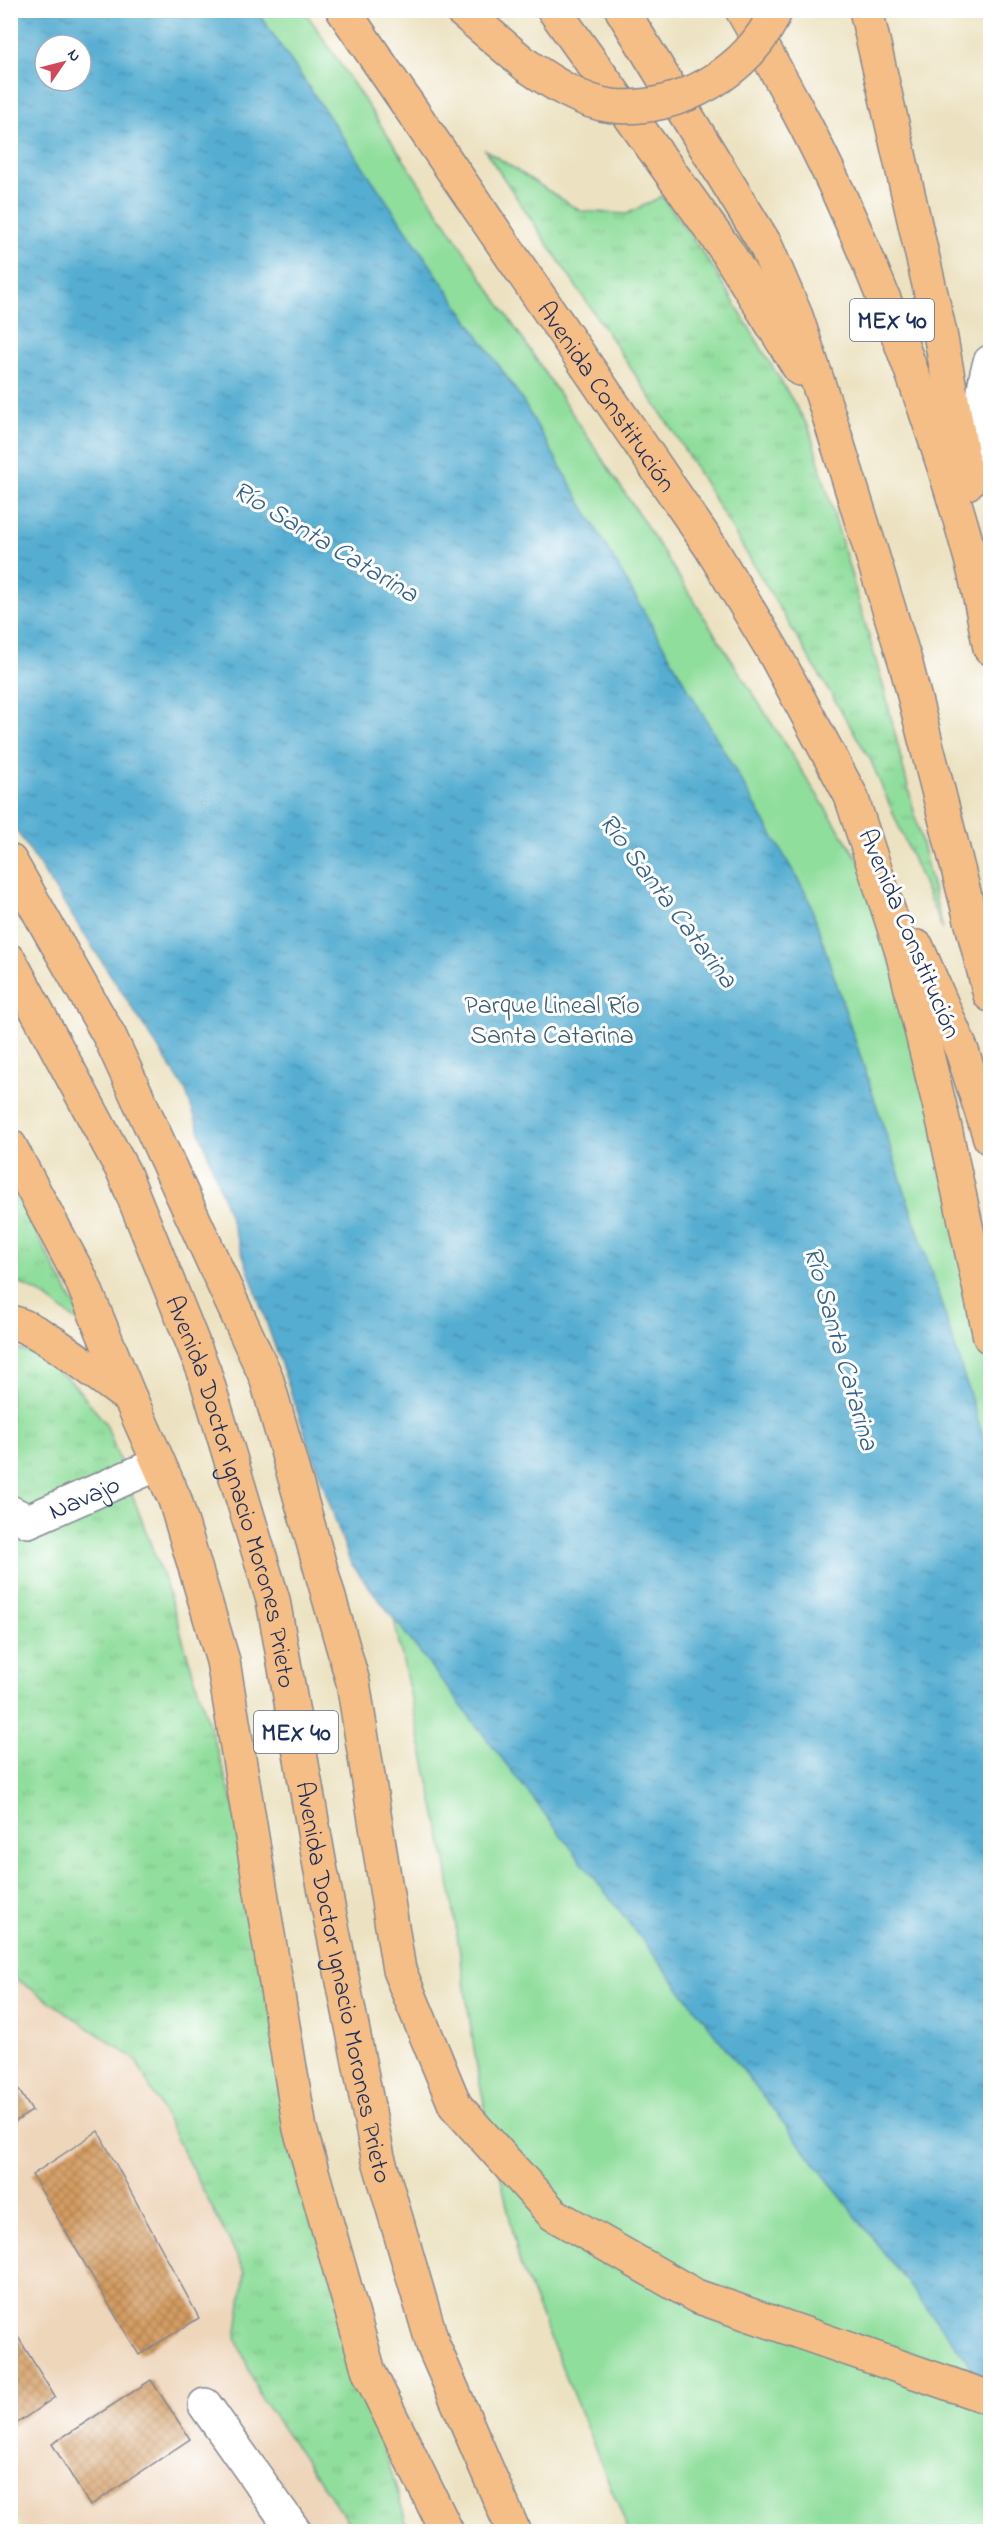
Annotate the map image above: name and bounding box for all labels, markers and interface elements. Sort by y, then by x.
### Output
north arrow [33,33,93,93]
text: N [61,44,87,67]
street label: Avenida Constitución [526,294,684,501]
road number: MEX 40 [850,299,934,341]
water label: Río Santa Catarina [224,472,425,614]
water label: Río Santa Catarina [588,806,746,998]
street label: Avenida Constitución [847,823,970,1045]
park label: Parque Lineal Río Santa Catarina [464,988,640,1056]
water label: Río Santa Catarina [792,1242,887,1456]
street label: Avenida Doctor Ignacio Morones Prieto [153,1290,304,1691]
street label: Navajo [43,1467,127,1532]
road number: MEX 40 [254,1711,338,1753]
street label: Avenida Doctor Ignacio Morones Prieto [283,1779,401,2188]

